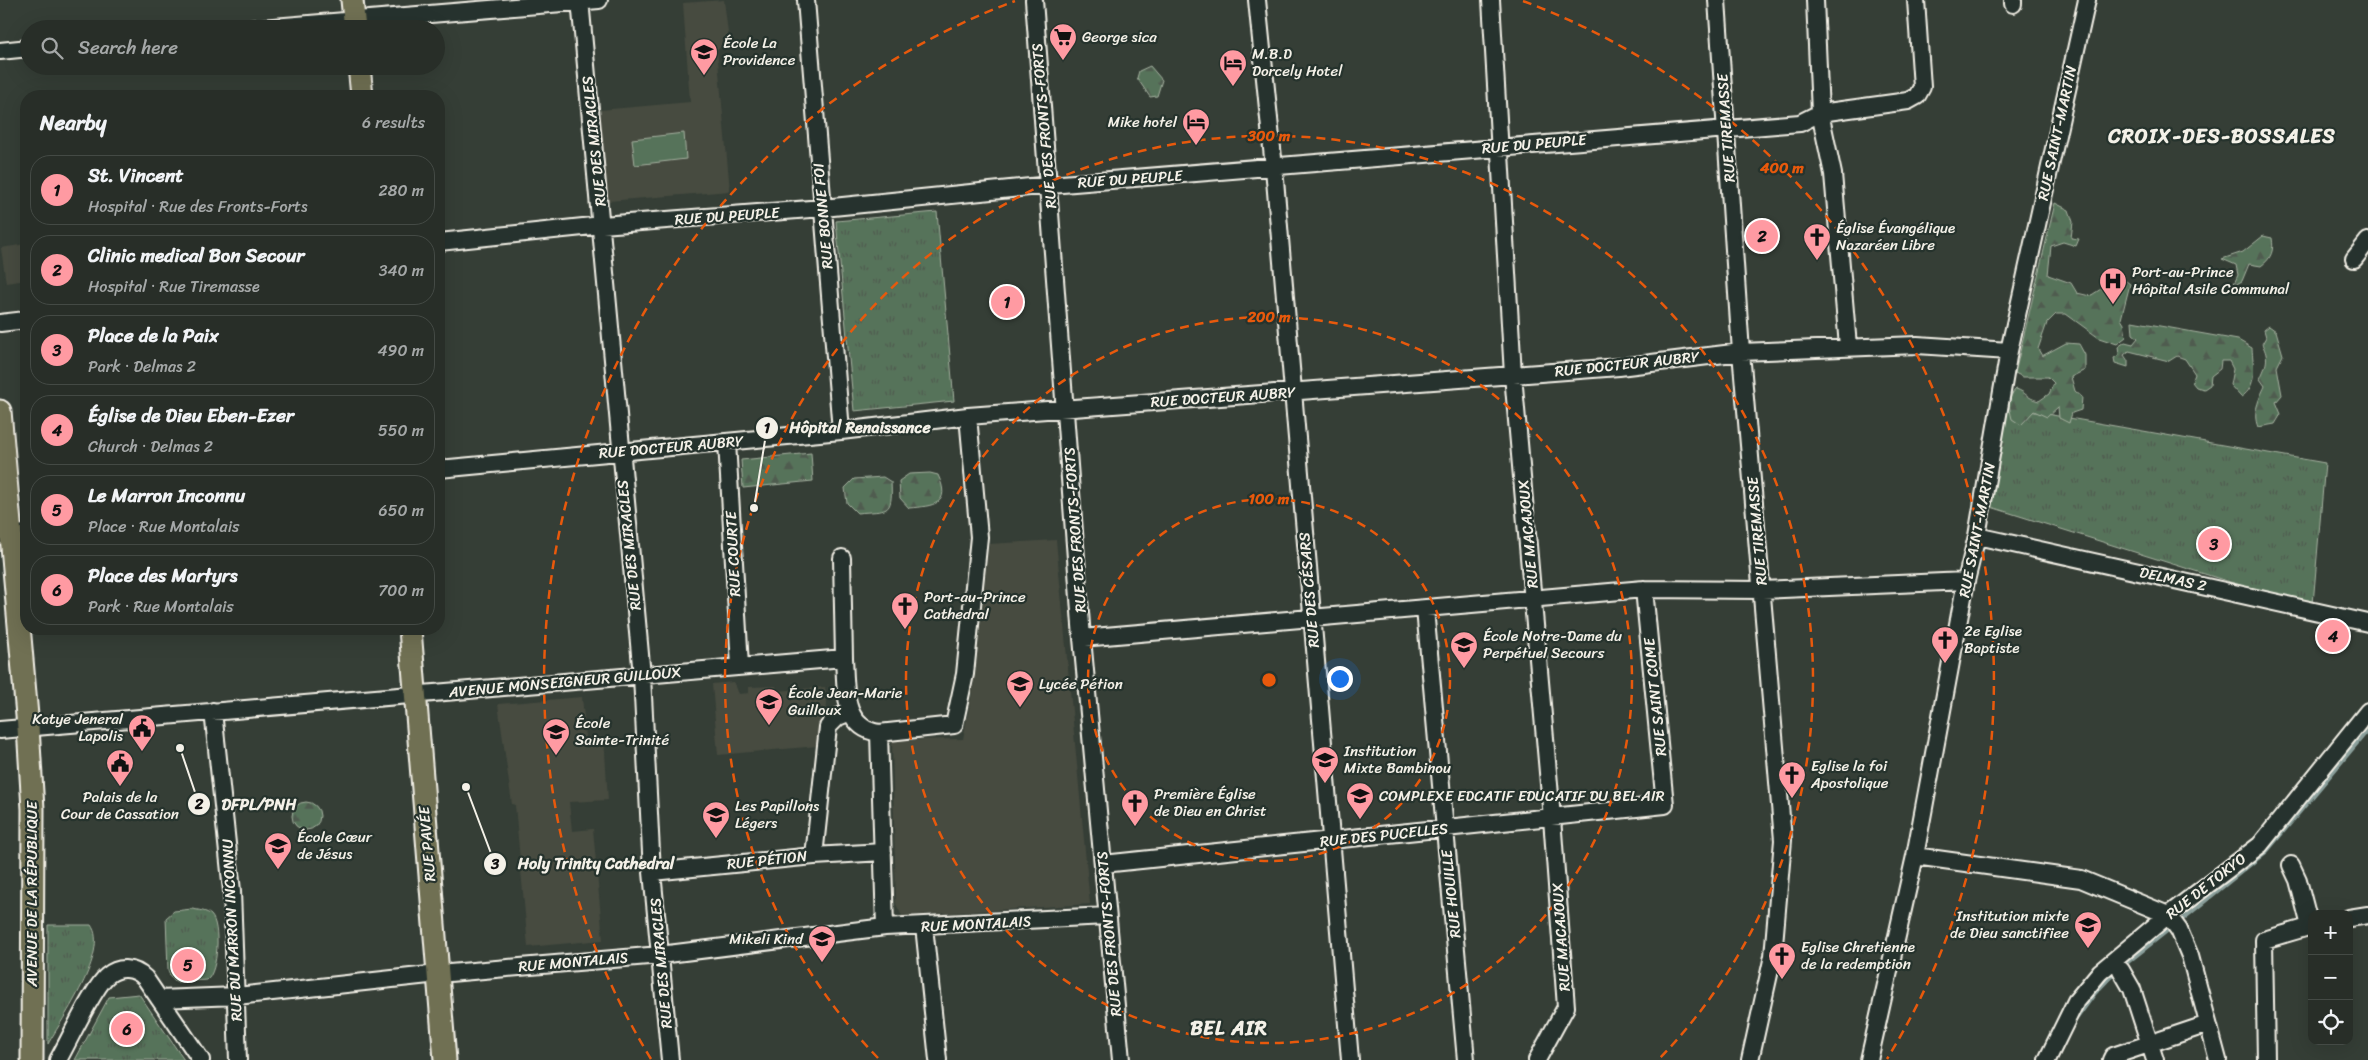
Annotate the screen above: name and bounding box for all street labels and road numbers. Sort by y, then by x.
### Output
street label: RUE DES FRONTS-FORTS [1024,42,1064,210]
street label: RUE SAINT-MARTIN [2030,63,2084,203]
street label: RUE TIREMASSE [1709,71,1743,183]
street label: RUE DES MIRACLES [574,74,614,208]
street label: RUE DU PEUPLE [1481,126,1589,162]
street label: RUE BONNE FOI [805,162,841,270]
street label: RUE DU PEUPLE [1077,162,1185,196]
street label: RUE DU PEUPLE [674,199,782,233]
street label: RUE DOCTEUR AUBRY [1553,343,1701,385]
street label: RUE DOCTEUR AUBRY [1150,379,1297,415]
street label: RUE DOCTEUR AUBRY [598,428,745,466]
street label: RUE DES FRONTS-FORTS [1056,446,1094,614]
street label: RUE SAINT-MARTIN [1951,460,2003,600]
street label: RUE TIREMASSE [1739,474,1775,586]
street label: RUE DES MIRACLES [609,478,649,612]
street label: RUE MACAJOUX [1510,479,1546,589]
street label: RUE COURTE [718,509,748,598]
street label: RUE DES CÉSARS [1291,531,1327,649]
street label: DELMAS 2 [2137,559,2209,599]
street label: RUE SAINT COME [1636,635,1674,757]
street label: AVENUE MONSEIGNEUR GUILLOUX [447,659,682,705]
street label: AVENUE DE LA RÉPUBLIQUE [19,800,45,988]
street label: RUE PAVÉE [411,804,443,883]
street label: RUE DES PUCELLES [1319,815,1450,855]
street label: RUE DU MARRON INCONNU [214,838,250,1022]
street label: RUE PÉTION [726,843,809,877]
street label: RUE DE TOKYO [2160,846,2252,926]
street label: RUE HOUILLE [1433,847,1469,939]
street label: RUE DES FRONTS-FORTS [1089,850,1129,1018]
street label: RUE MACAJOUX [1544,882,1578,992]
street label: RUE DES MIRACLES [642,896,680,1029]
street label: RUE MONTALAIS [920,908,1032,940]
street label: RUE MONTALAIS [517,944,629,980]

